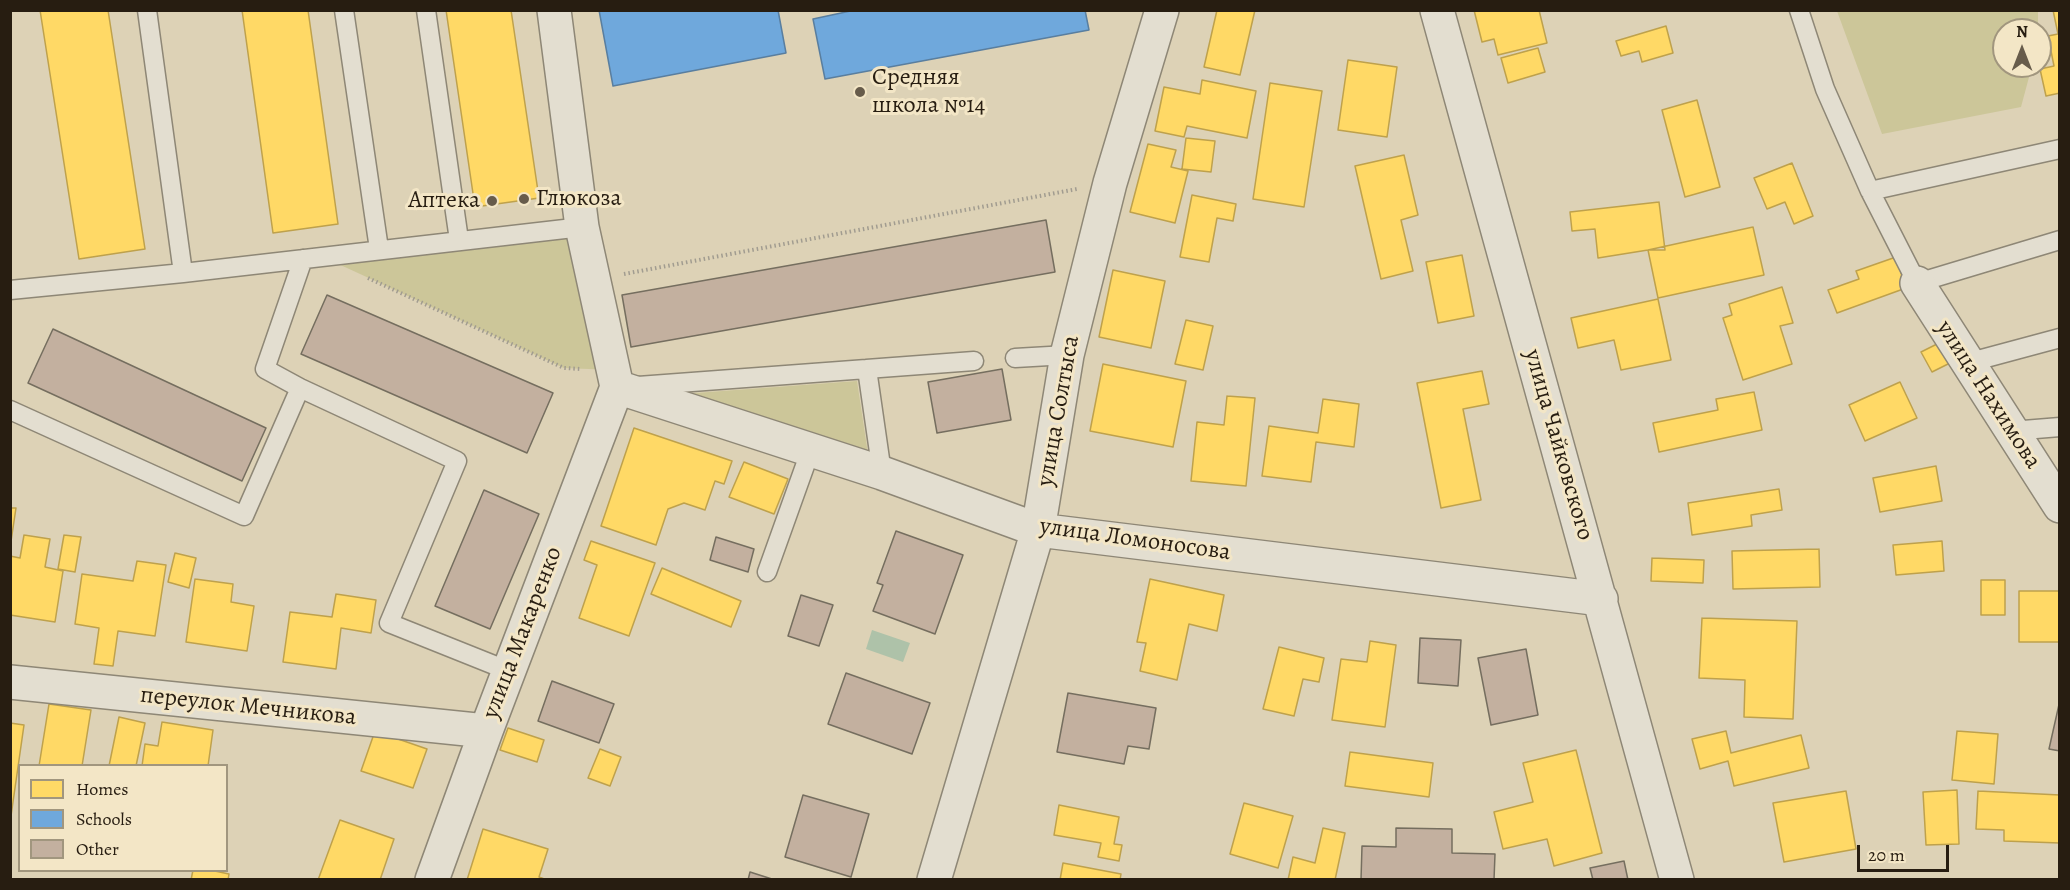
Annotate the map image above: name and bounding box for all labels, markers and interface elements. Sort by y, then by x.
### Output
north arrow [1992,18,2052,78]
text: N [2016,21,2028,43]
place label: Средняя школа №14 [872,64,985,120]
marker: Средняя школа №14 [853,85,867,99]
place label: Глюкоза [536,185,622,213]
place label: Аптека [408,187,480,215]
marker: Глюкоза [517,192,531,206]
marker: Аптека [485,194,499,208]
street label: улица Нахимова [1929,315,2047,475]
street label: улица Солтыса [1032,333,1086,489]
street label: улица Чайковского [1517,346,1599,544]
street label: улица Ломоносова [1038,512,1232,568]
street label: улица Макаренко [477,543,569,723]
street label: переулок Мечникова [138,681,358,733]
legend [18,764,228,872]
text: Homes [76,777,128,801]
text: Schools [76,807,132,831]
scale bar [1860,833,1952,871]
text: Other [76,837,119,861]
text: 20 m [1868,843,1905,867]

